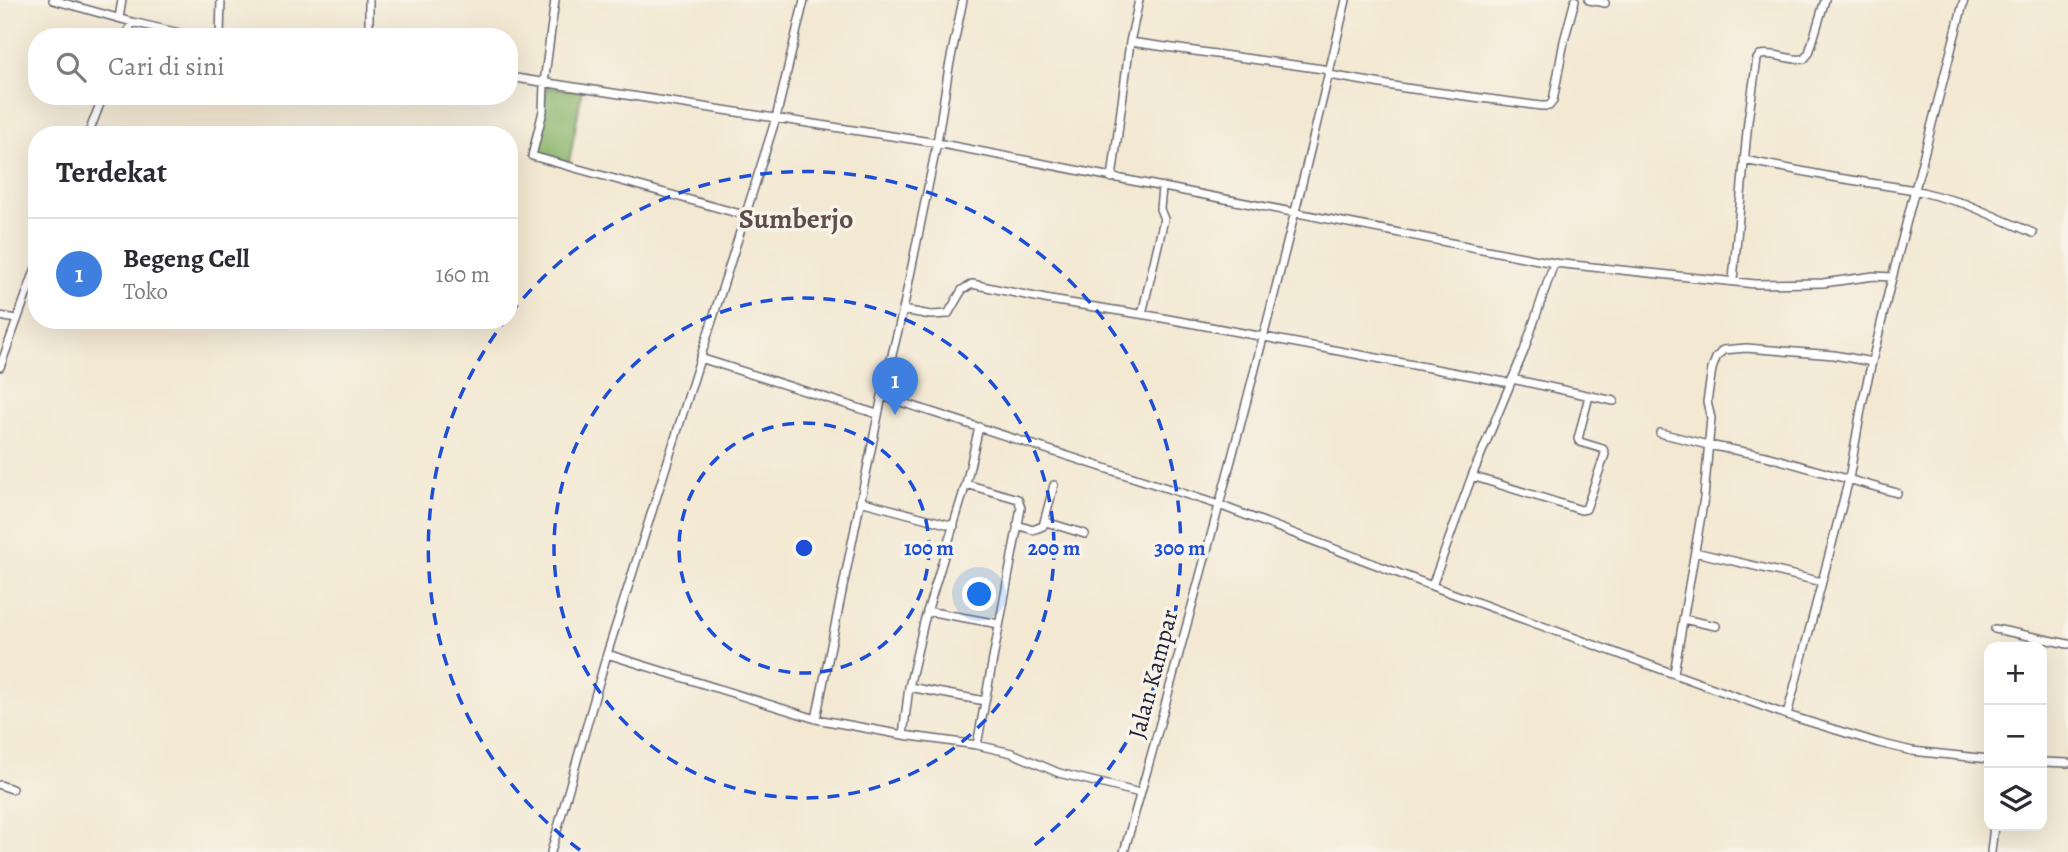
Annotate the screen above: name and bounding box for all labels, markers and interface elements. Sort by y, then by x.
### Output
search box [28,28,518,105]
icon: search [52,48,90,86]
text: Cari di sini [108,49,225,84]
text: Terdekat [56,152,167,192]
district label: Sumberjo [739,200,853,238]
text: Begeng Cell [123,241,250,276]
text: 1 [75,259,83,290]
text: 160 m [436,259,490,290]
text: Toko [123,276,168,307]
pin: 1 [872,357,918,415]
text: 100 m [904,534,954,562]
text: 200 m [1028,534,1081,562]
text: 300 m [1154,534,1206,562]
centre of rings [792,536,816,560]
your location [962,577,996,611]
street label: Jalan Kampar [1120,606,1186,742]
map controls [1984,642,2047,831]
button: + [1984,642,2047,705]
button: − [1984,705,2047,768]
button: layers [1984,768,2047,831]

